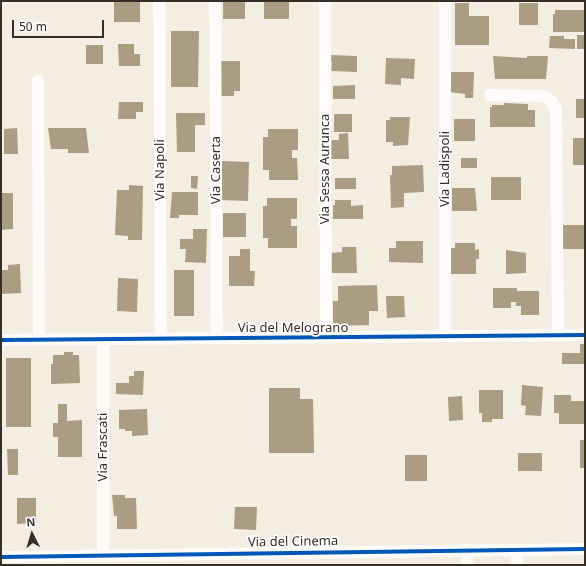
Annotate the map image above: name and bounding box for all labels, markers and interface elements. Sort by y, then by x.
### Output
scale bar [14,12,106,38]
text: 50 m [19,18,47,35]
street label: Via Sessa Aurunca [317,114,333,224]
street label: Via Ladispoli [437,131,453,207]
street label: Via Caserta [208,136,224,204]
street label: Via Napoli [152,139,168,201]
street label: Via del Melograno [238,320,348,336]
street label: Via Frascati [95,413,111,481]
north arrow [12,514,52,554]
text: N [26,514,36,529]
street label: Via del Cinema [248,533,338,551]

